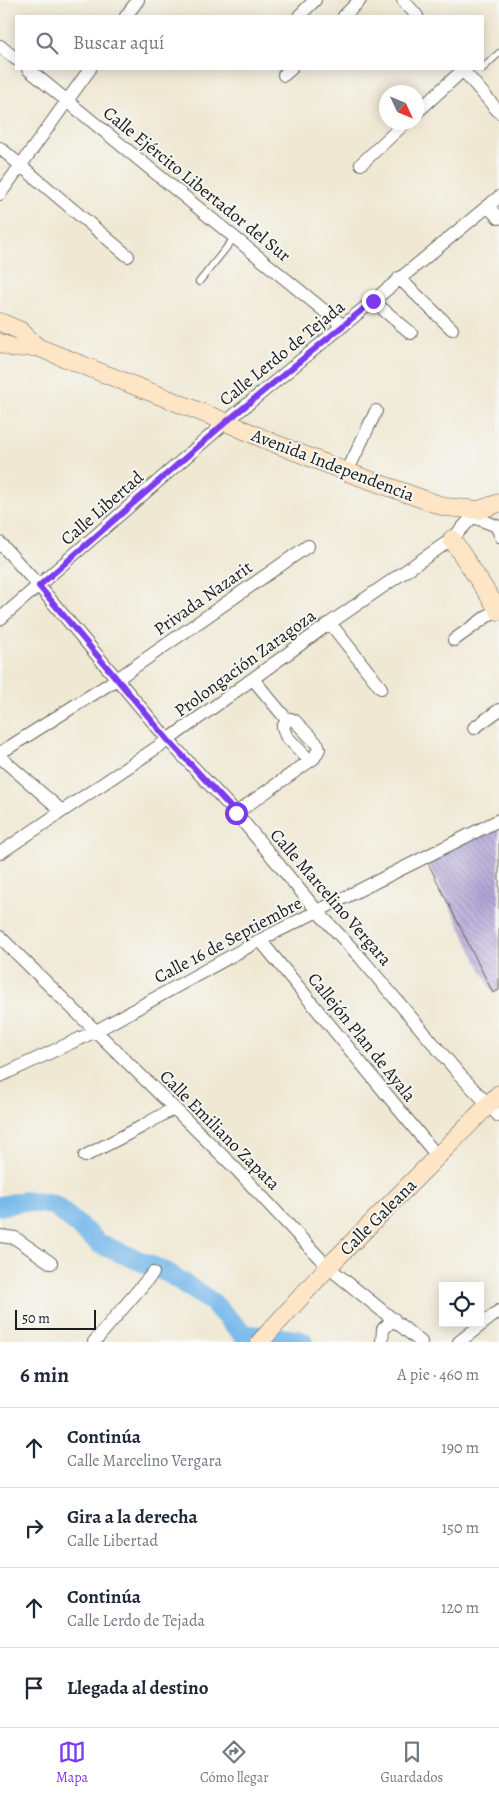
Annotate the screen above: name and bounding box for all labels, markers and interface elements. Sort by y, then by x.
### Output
search box [15,15,484,70]
icon: search [33,29,61,57]
text: Buscar aquí [73,30,164,56]
north arrow [379,85,424,130]
street label: Calle Ejército Libertador del Sur [98,101,296,267]
route end [362,290,385,313]
street label: Calle Lerdo de Tejada [214,294,350,411]
street label: Avenida Independencia [247,423,418,507]
street label: Calle Libertad [55,465,149,551]
street label: Privada Nazarit [149,555,257,641]
street label: Prolongación Zaragoza [169,603,321,722]
route start [225,802,248,825]
street label: Calle Marcelino Vergara [265,823,398,971]
street label: Calle 16 de Septiembre [150,891,306,989]
street label: Callejón Plan de Ayala [302,967,422,1107]
street label: Calle Emiliano Zapata [154,1064,286,1196]
street label: Calle Galeana [334,1173,422,1261]
map controls [439,1282,484,1327]
button: locate [439,1282,484,1327]
scale bar [15,1307,96,1330]
text: 50 m [22,1309,50,1328]
text: 6 min [20,1361,69,1389]
text: A pie · 460 m [397,1364,479,1386]
text: Continúa [67,1424,141,1450]
icon: ahead [20,1434,48,1462]
text: 190 m [441,1437,479,1459]
text: Calle Marcelino Vergara [67,1450,222,1472]
text: Gira a la derecha [67,1504,198,1530]
icon: right [20,1514,48,1542]
text: 150 m [442,1517,479,1539]
text: Calle Libertad [67,1530,158,1552]
text: Continúa [67,1584,141,1610]
icon: ahead [20,1594,48,1622]
text: 120 m [441,1597,479,1619]
text: Calle Lerdo de Tejada [67,1610,205,1632]
icon: arrive [20,1674,48,1702]
text: Llegada al destino [67,1675,209,1701]
tab: Mapa [56,1738,88,1787]
tab: Cómo llegar [200,1738,269,1787]
tab: Guardados [380,1738,443,1787]

